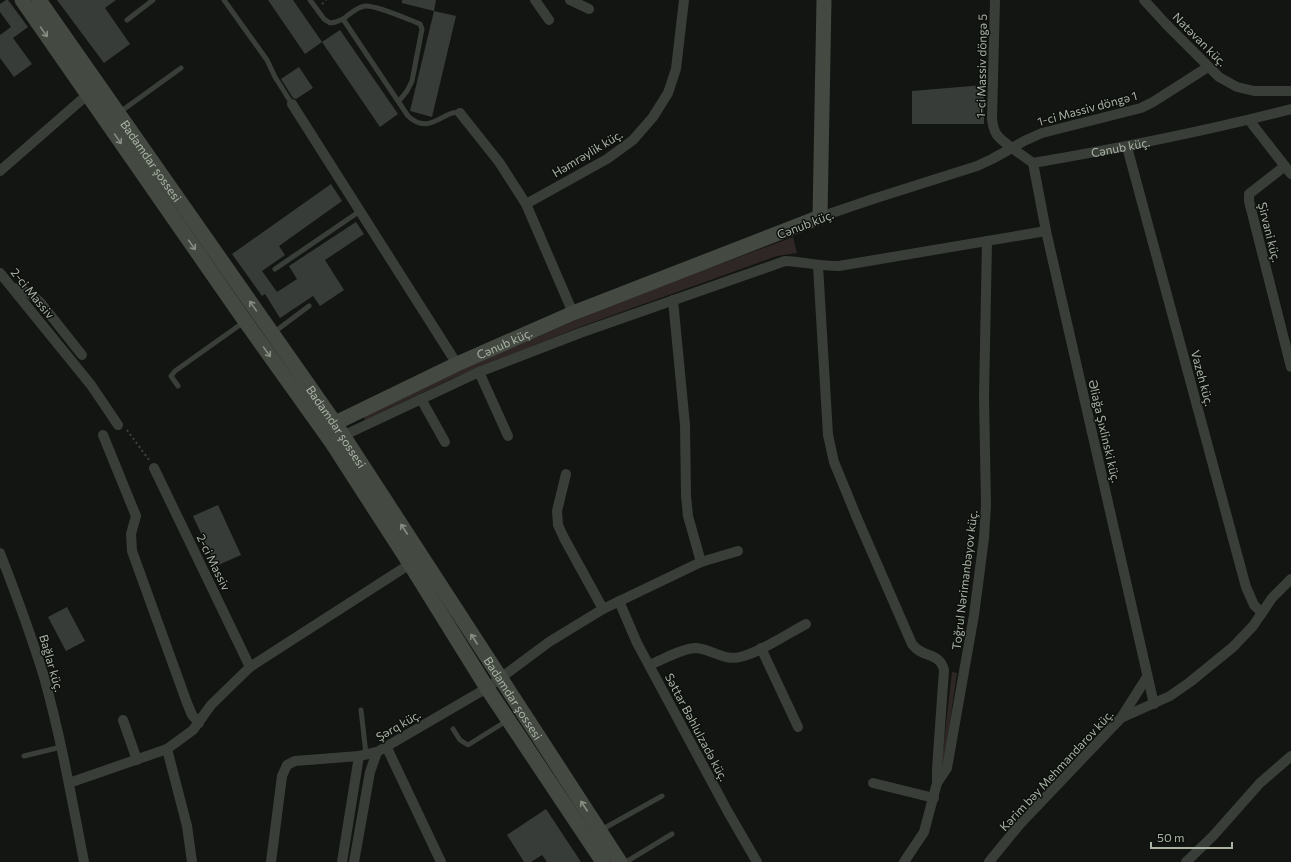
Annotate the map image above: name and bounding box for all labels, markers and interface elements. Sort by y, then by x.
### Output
street label: Natəvan küç. [1170,9,1230,69]
street label: 1-ci Massiv döngə 5 [973,14,989,118]
one-way arrow [40,26,48,37]
street label: 1-ci Massiv döngə 1 [1036,88,1138,128]
street label: Badamdar şossesi [118,117,185,204]
street label: Həmrəylik küç. [549,126,625,180]
one-way arrow [114,133,122,144]
street label: Cənub küç. [1090,134,1151,160]
street label: Şirvani küç. [1256,200,1284,264]
street label: Cənub küç. [775,207,835,241]
one-way arrow [188,240,196,251]
street label: 2-ci Massiv [8,265,58,321]
one-way arrow [249,300,257,311]
street label: Cənub küç. [474,325,534,362]
one-way arrow [263,346,271,357]
street label: Vazeh küç. [1189,349,1217,408]
street label: Əliağa Şıxlinski küç. [1086,378,1124,484]
street label: Badamdar şossesi [304,383,369,470]
street label: Toğrul Nərimanbəyov küç. [948,509,980,651]
one-way arrow [400,524,408,535]
street label: 2-ci Massiv [194,532,234,592]
street label: Bağlar küç. [37,633,67,693]
one-way arrow [470,633,478,644]
street label: Badamdar şossesi [481,654,546,742]
street label: Səttar Bəhlulzadə küç. [663,671,731,783]
street label: Şərq küç. [373,707,423,743]
street label: Kərim bəy Mehmandarov küç. [996,707,1116,833]
one-way arrow [579,800,587,812]
scale bar [1151,824,1232,850]
text: 50 m [1157,830,1185,844]

